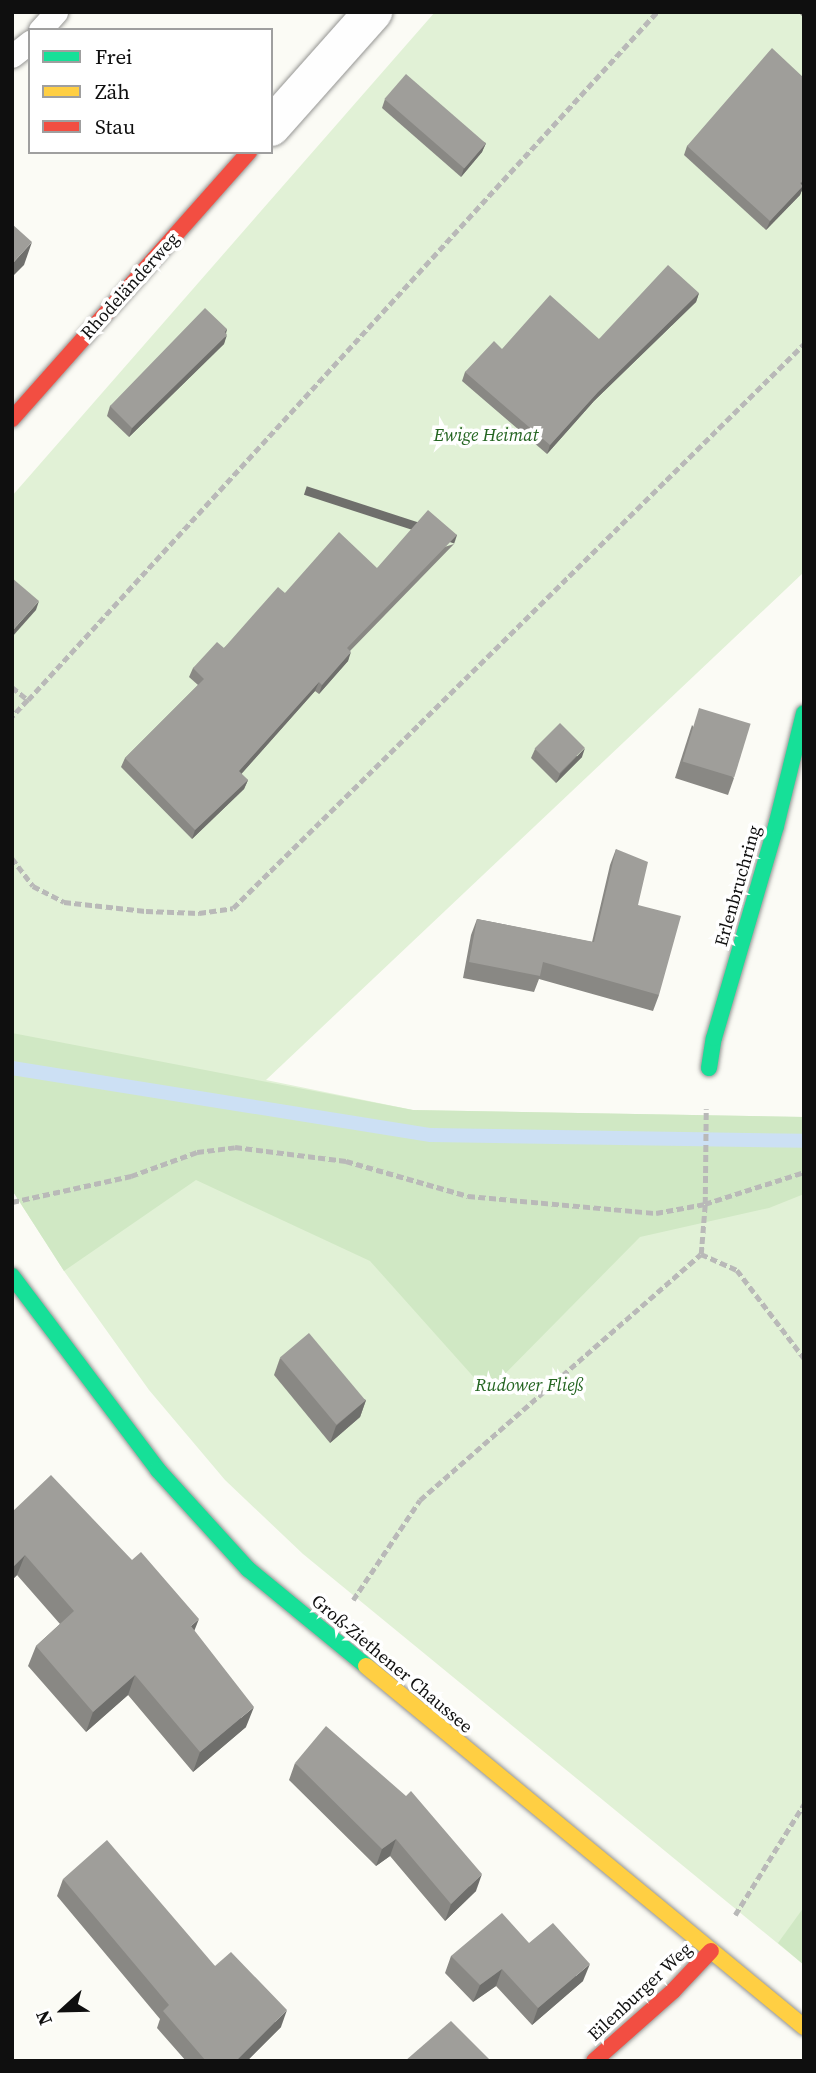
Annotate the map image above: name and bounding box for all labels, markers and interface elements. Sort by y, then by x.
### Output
legend [28,28,273,154]
text: Frei [95,42,132,71]
text: Zäh [95,77,130,106]
text: Stau [95,112,135,141]
street label: Rhodeländerweg [77,228,183,344]
park label: Ewige Heimat [434,424,538,446]
street label: Erlenbruchring [710,823,766,949]
park label: Rudower Fließ [475,1374,583,1396]
street label: Groß-Ziethener Chaussee [307,1590,477,1738]
street label: Eilenburger Weg [583,1938,697,2046]
north arrow [28,1975,98,2045]
text: N [29,2007,58,2029]

